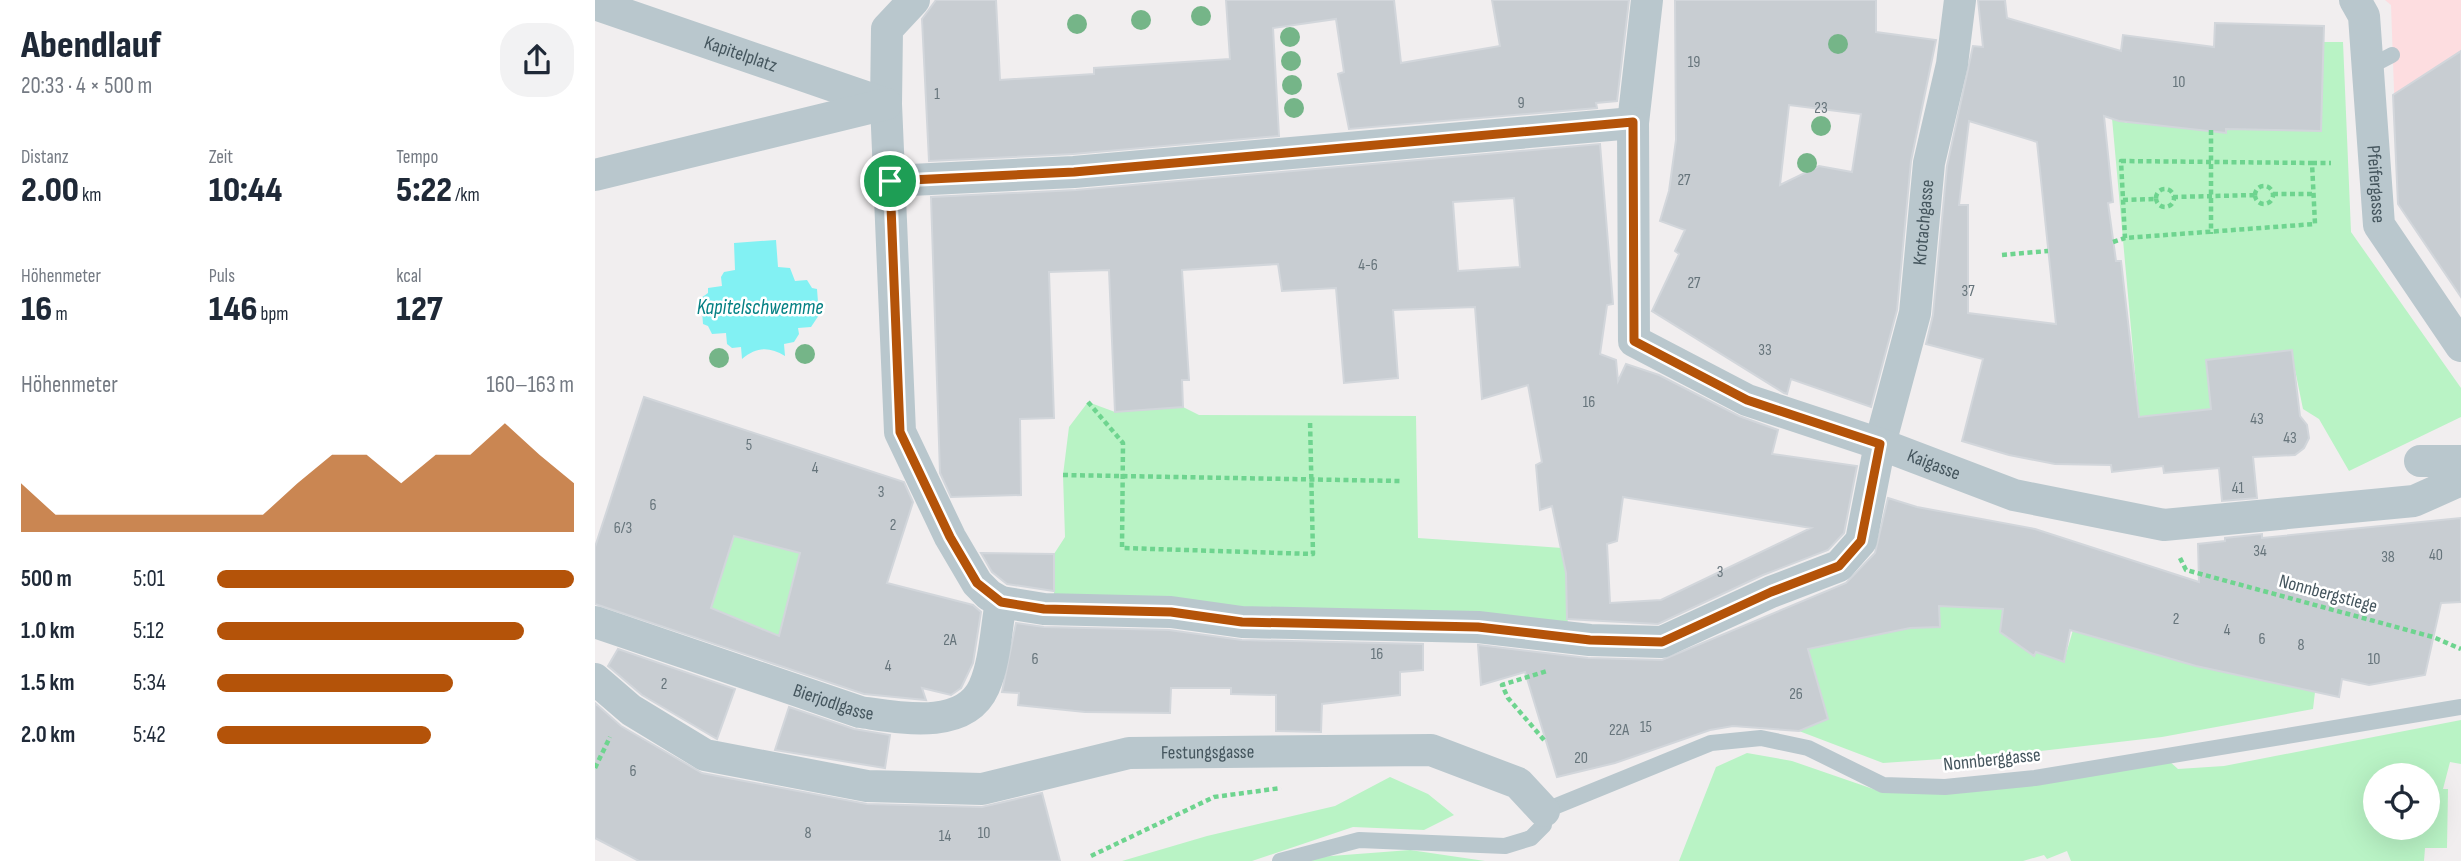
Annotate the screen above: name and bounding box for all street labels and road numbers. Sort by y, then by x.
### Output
street label: Kapitelplatz [701,31,780,77]
street label: Pfeifergasse [2362,145,2390,224]
street label: Krotachgasse [1908,178,1939,266]
street label: Kaigasse [1904,444,1964,485]
street label: Nonnbergstiege [2276,570,2380,618]
street label: Bierjodlgasse [790,679,875,725]
street label: Festungsgasse [1161,740,1254,764]
street label: Nonnberggasse [1942,743,2042,777]

